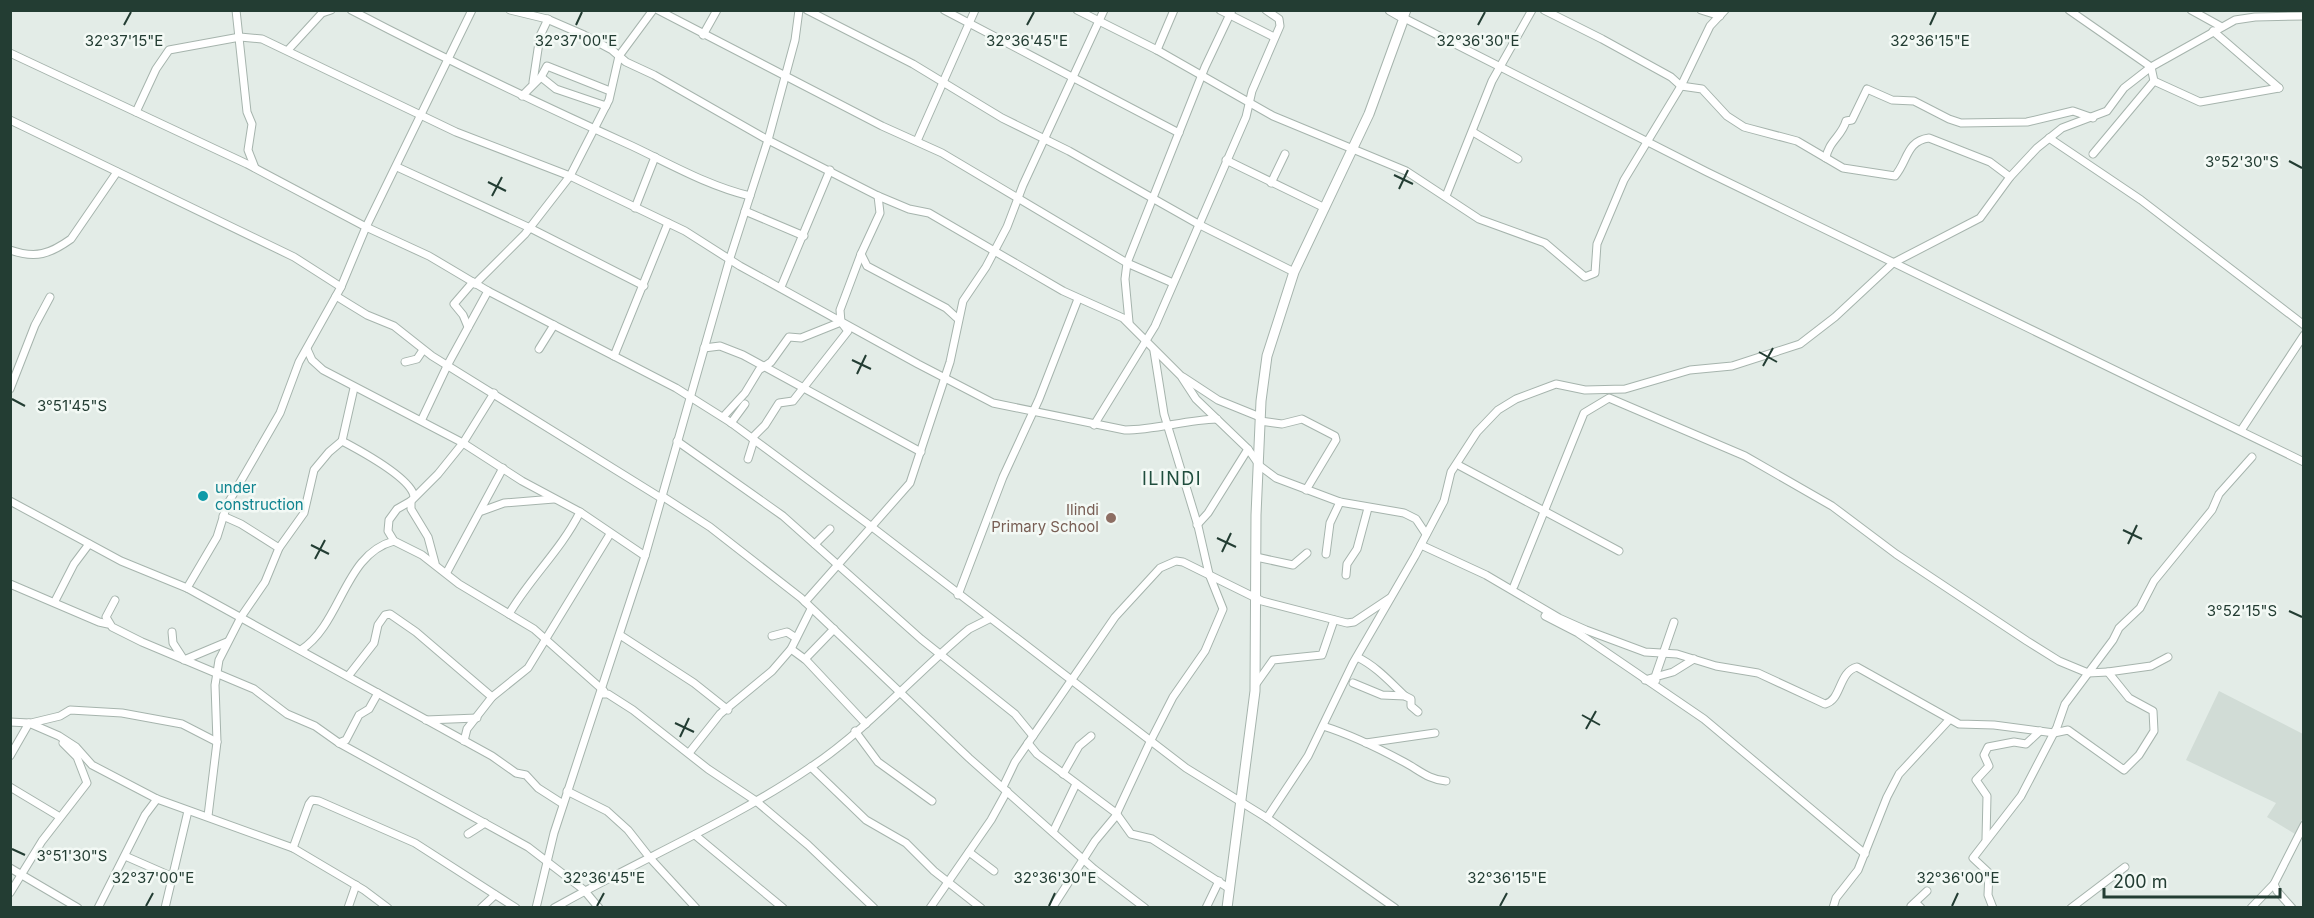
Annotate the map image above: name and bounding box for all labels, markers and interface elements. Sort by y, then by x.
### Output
text: 32°37'15"E [85,31,163,50]
text: 32°37'00"E [535,31,617,50]
text: 32°36'45"E [986,31,1068,50]
text: 32°36'30"E [1436,31,1520,50]
text: 32°36'15"E [1890,31,1970,50]
text: 3°52'30"S [2205,152,2279,171]
text: 3°51'45"S [37,396,107,415]
district label: ILINDI [1142,468,1202,489]
place label: under construction [215,478,304,514]
marker: under construction [196,489,210,503]
place label: Ilindi Primary School [991,500,1099,536]
marker: Ilindi Primary School [1104,511,1118,525]
text: 3°52'15"S [2207,601,2277,620]
text: 3°51'30"S [37,846,107,865]
scale bar [2104,861,2280,899]
text: 32°37'00"E [112,868,194,887]
text: 32°36'45"E [563,868,645,887]
text: 32°36'30"E [1013,868,1097,887]
text: 32°36'15"E [1467,868,1547,887]
text: 32°36'00"E [1916,868,2000,887]
text: 200 m [2113,871,2168,892]

